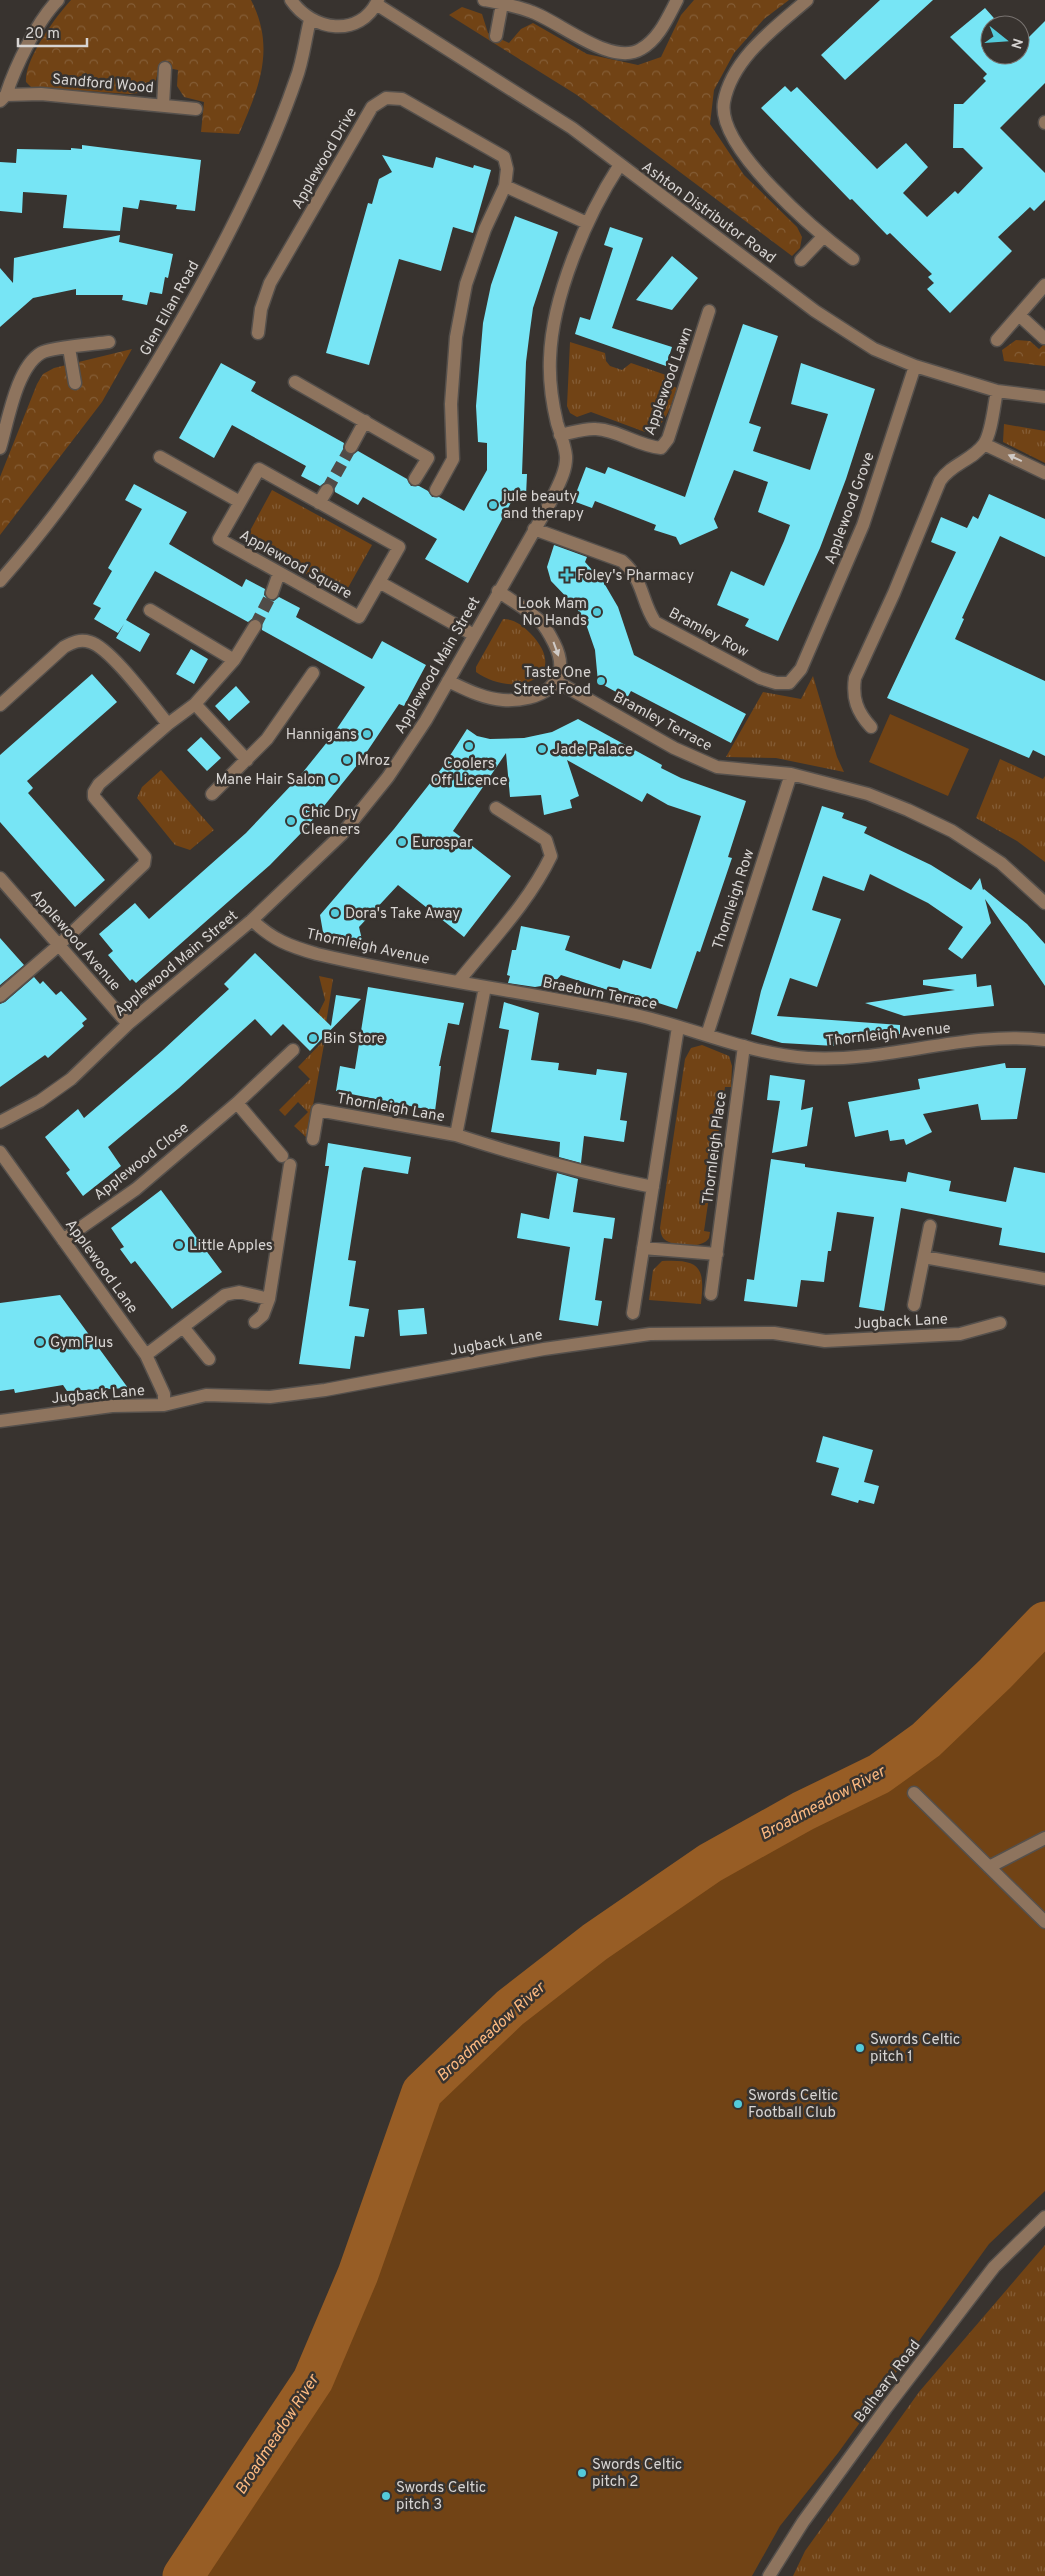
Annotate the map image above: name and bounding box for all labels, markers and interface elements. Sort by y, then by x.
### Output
scale bar [18,15,86,47]
north arrow [980,15,1030,65]
text: 20 m [25,25,60,44]
text: N [1006,36,1026,51]
street label: Sandford Wood [51,71,155,98]
street label: Applewood Drive [289,105,362,213]
street label: Ashton Distributor Road [637,158,779,268]
street label: Glen Ellan Road [136,258,204,360]
street label: Applewood Lawn [641,325,698,438]
street label: Applewood Grove [821,450,880,567]
one-way arrow [1008,454,1022,462]
place label: jule beauty and therapy [502,488,584,524]
marker: jule beauty and therapy [487,499,499,511]
street label: Applewood Square [236,526,355,604]
place label: Foley's Pharmacy [577,567,694,586]
marker: Foley's Pharmacy [561,569,573,581]
street label: Applewood Main Street [391,594,485,738]
place label: Look Mam No Hands [518,595,587,631]
street label: Bramley Row [665,604,752,662]
marker: Look Mam No Hands [591,606,603,618]
one-way arrow [552,642,560,657]
place label: Taste One Street Food [513,664,591,700]
marker: Taste One Street Food [595,675,607,687]
street label: Bramley Terrace [610,688,715,756]
place label: Hannigans [286,726,357,745]
marker: Hannigans [361,728,373,740]
marker: Coolers Off Licence [463,740,475,752]
place label: Jade Palace [552,741,633,760]
marker: Jade Palace [536,743,548,755]
place label: Mroz [357,752,390,771]
marker: Mroz [341,754,353,766]
place label: Coolers Off Licence [431,755,507,791]
place label: Mane Hair Salon [215,771,324,790]
marker: Mane Hair Salon [328,773,340,785]
place label: Chic Dry Cleaners [301,804,360,840]
marker: Chic Dry Cleaners [285,815,297,827]
place label: Eurospar [412,834,473,853]
marker: Eurospar [396,836,408,848]
street label: Thornleigh Row [709,846,760,952]
street label: Applewood Avenue [26,886,124,996]
place label: Dora's Take Away [345,905,460,924]
street label: Applewood Main Street [111,907,243,1021]
marker: Dora's Take Away [329,907,341,919]
street label: Thornleigh Avenue [304,925,431,970]
street label: Braeburn Terrace [541,974,659,1015]
street label: Thornleigh Avenue [825,1019,952,1052]
place label: Bin Store [323,1030,385,1049]
marker: Bin Store [307,1032,319,1044]
street label: Thornleigh Lane [335,1090,446,1127]
street label: Thornleigh Place [699,1091,732,1206]
street label: Applewood Close [91,1119,193,1205]
street label: Applewood Lane [60,1216,141,1318]
place label: Little Apples [189,1237,273,1256]
marker: Little Apples [173,1239,185,1251]
street label: Jugback Lane [854,1311,948,1334]
street label: Jugback Lane [448,1326,544,1361]
place label: Gym Plus [50,1334,113,1353]
marker: Gym Plus [34,1336,46,1348]
street label: Jugback Lane [50,1382,146,1409]
water label: Broadmeadow River [757,1761,891,1845]
water label: Broadmeadow River [433,1977,551,2086]
place label: Swords Celtic pitch 1 [870,2031,960,2067]
marker: Swords Celtic pitch 1 [854,2042,866,2054]
place label: Swords Celtic Football Club [748,2087,838,2123]
marker: Swords Celtic Football Club [732,2098,744,2110]
street label: Balheary Road [851,2337,925,2427]
water label: Broadmeadow River [231,2370,325,2499]
place label: Swords Celtic pitch 2 [592,2456,682,2492]
marker: Swords Celtic pitch 2 [576,2467,588,2479]
place label: Swords Celtic pitch 3 [396,2479,486,2515]
marker: Swords Celtic pitch 3 [380,2490,392,2502]

